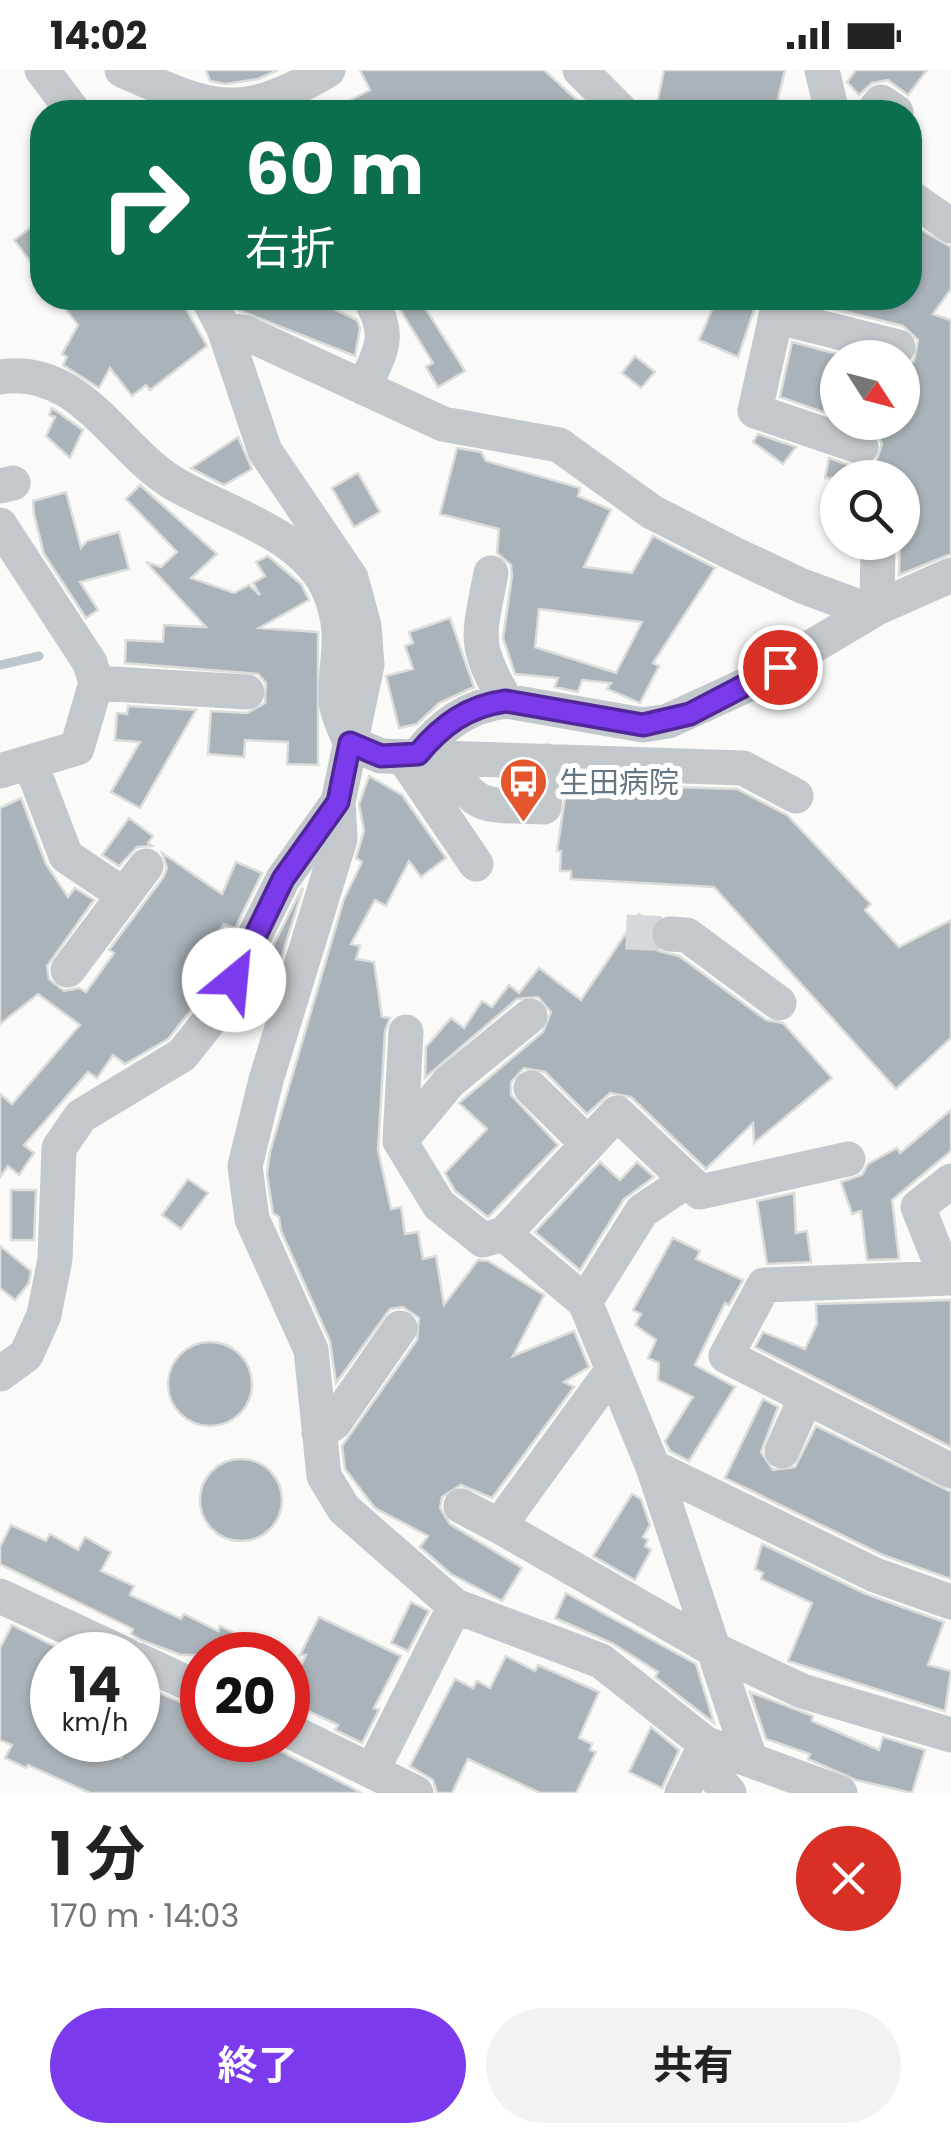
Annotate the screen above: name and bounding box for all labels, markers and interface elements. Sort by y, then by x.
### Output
text: 14:02 [50,9,147,62]
text: 60 m [245,120,424,219]
icon: right [80,140,210,270]
text: 右折 [245,217,335,280]
north arrow [820,340,920,440]
map controls [820,340,920,560]
button: search [820,460,920,560]
pin [738,625,823,710]
icon: arrive [753,640,808,695]
bus stop icon: 生田病院 [498,756,550,824]
place label: 生田病院 [559,761,679,804]
position arrow [182,928,286,1032]
speed limit sign: 20 [180,1632,310,1762]
text: 14 [69,1649,121,1720]
text: km/h [62,1705,128,1740]
text: 1 分 [50,1812,145,1896]
button: close [796,1826,901,1931]
text: 170 m · 14:03 [50,1893,239,1938]
button: 終了 [50,2008,466,2123]
button: 共有 [486,2008,901,2123]

